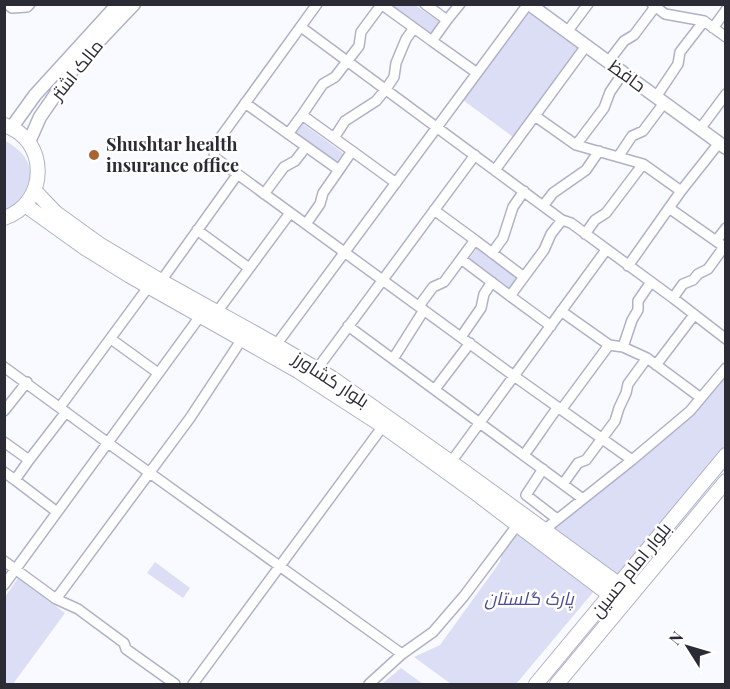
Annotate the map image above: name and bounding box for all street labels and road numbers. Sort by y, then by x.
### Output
street label: مالک اشتر [44,34,108,105]
street label: حافظ [604,54,651,97]
street label: بلوار کشاورز [288,345,374,413]
street label: بلوار امام حسین [585,517,677,622]

